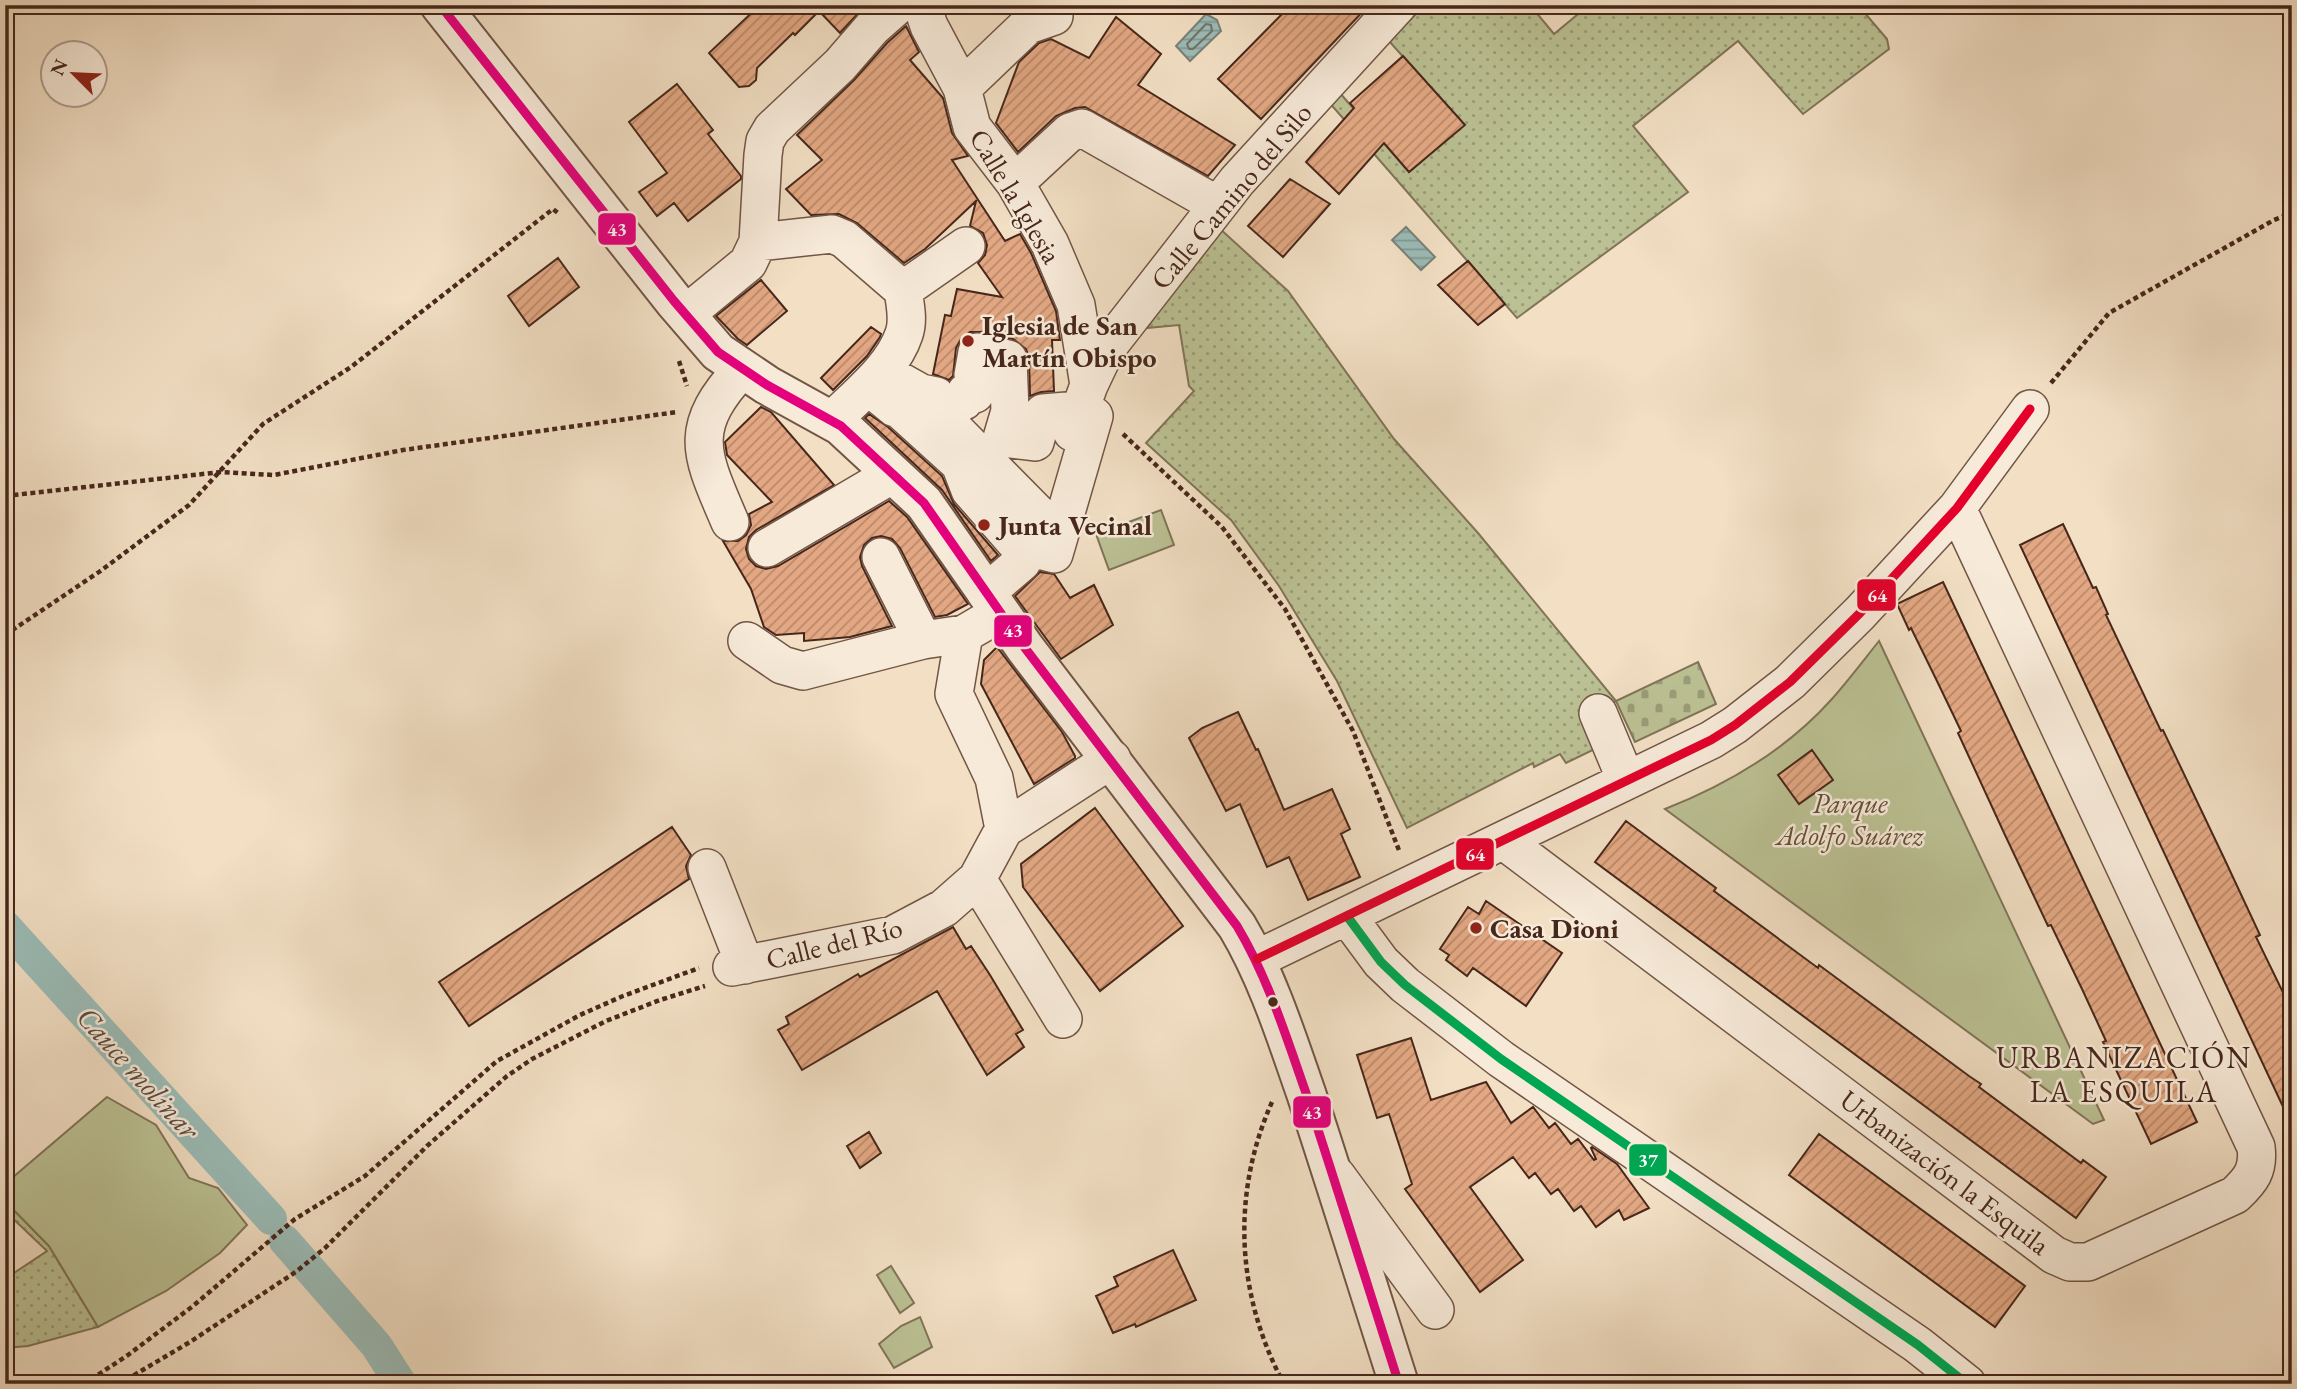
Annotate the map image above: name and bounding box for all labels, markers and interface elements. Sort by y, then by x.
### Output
north arrow [38,38,108,108]
text: N [44,55,74,79]
street label: Calle Camino del Silo [1142,95,1320,297]
street label: Calle la Iglesia [962,122,1071,271]
line badge: 43 [597,212,637,246]
text: 43 [607,217,627,242]
place label: Iglesia de San Martín Obispo [982,307,1157,375]
marker: Iglesia de San Martín Obispo [960,333,976,349]
place label: Junta Vecinal [995,507,1152,543]
marker: Junta Vecinal [976,517,992,533]
line badge: 64 [1856,578,1897,612]
text: 64 [1867,583,1888,608]
line badge: 43 [993,614,1033,648]
text: 43 [1003,618,1023,643]
park label: Parque Adolfo Suárez [1774,785,1924,853]
line badge: 64 [1455,837,1495,871]
text: 64 [1465,842,1486,867]
street label: Calle del Río [762,909,906,977]
place label: Casa Dioni [1490,910,1619,946]
marker: Casa Dioni [1468,920,1484,936]
unlabelled marker [1266,995,1280,1009]
water label: Cauce molinar [68,998,209,1149]
district label: URBANIZACIÓN LA ESQUILA [1996,1038,2252,1111]
street label: Urbanización la Esquila [1833,1081,2058,1263]
line badge: 43 [1292,1095,1332,1129]
text: 43 [1302,1100,1322,1125]
line badge: 37 [1628,1143,1668,1177]
text: 37 [1638,1148,1659,1173]

